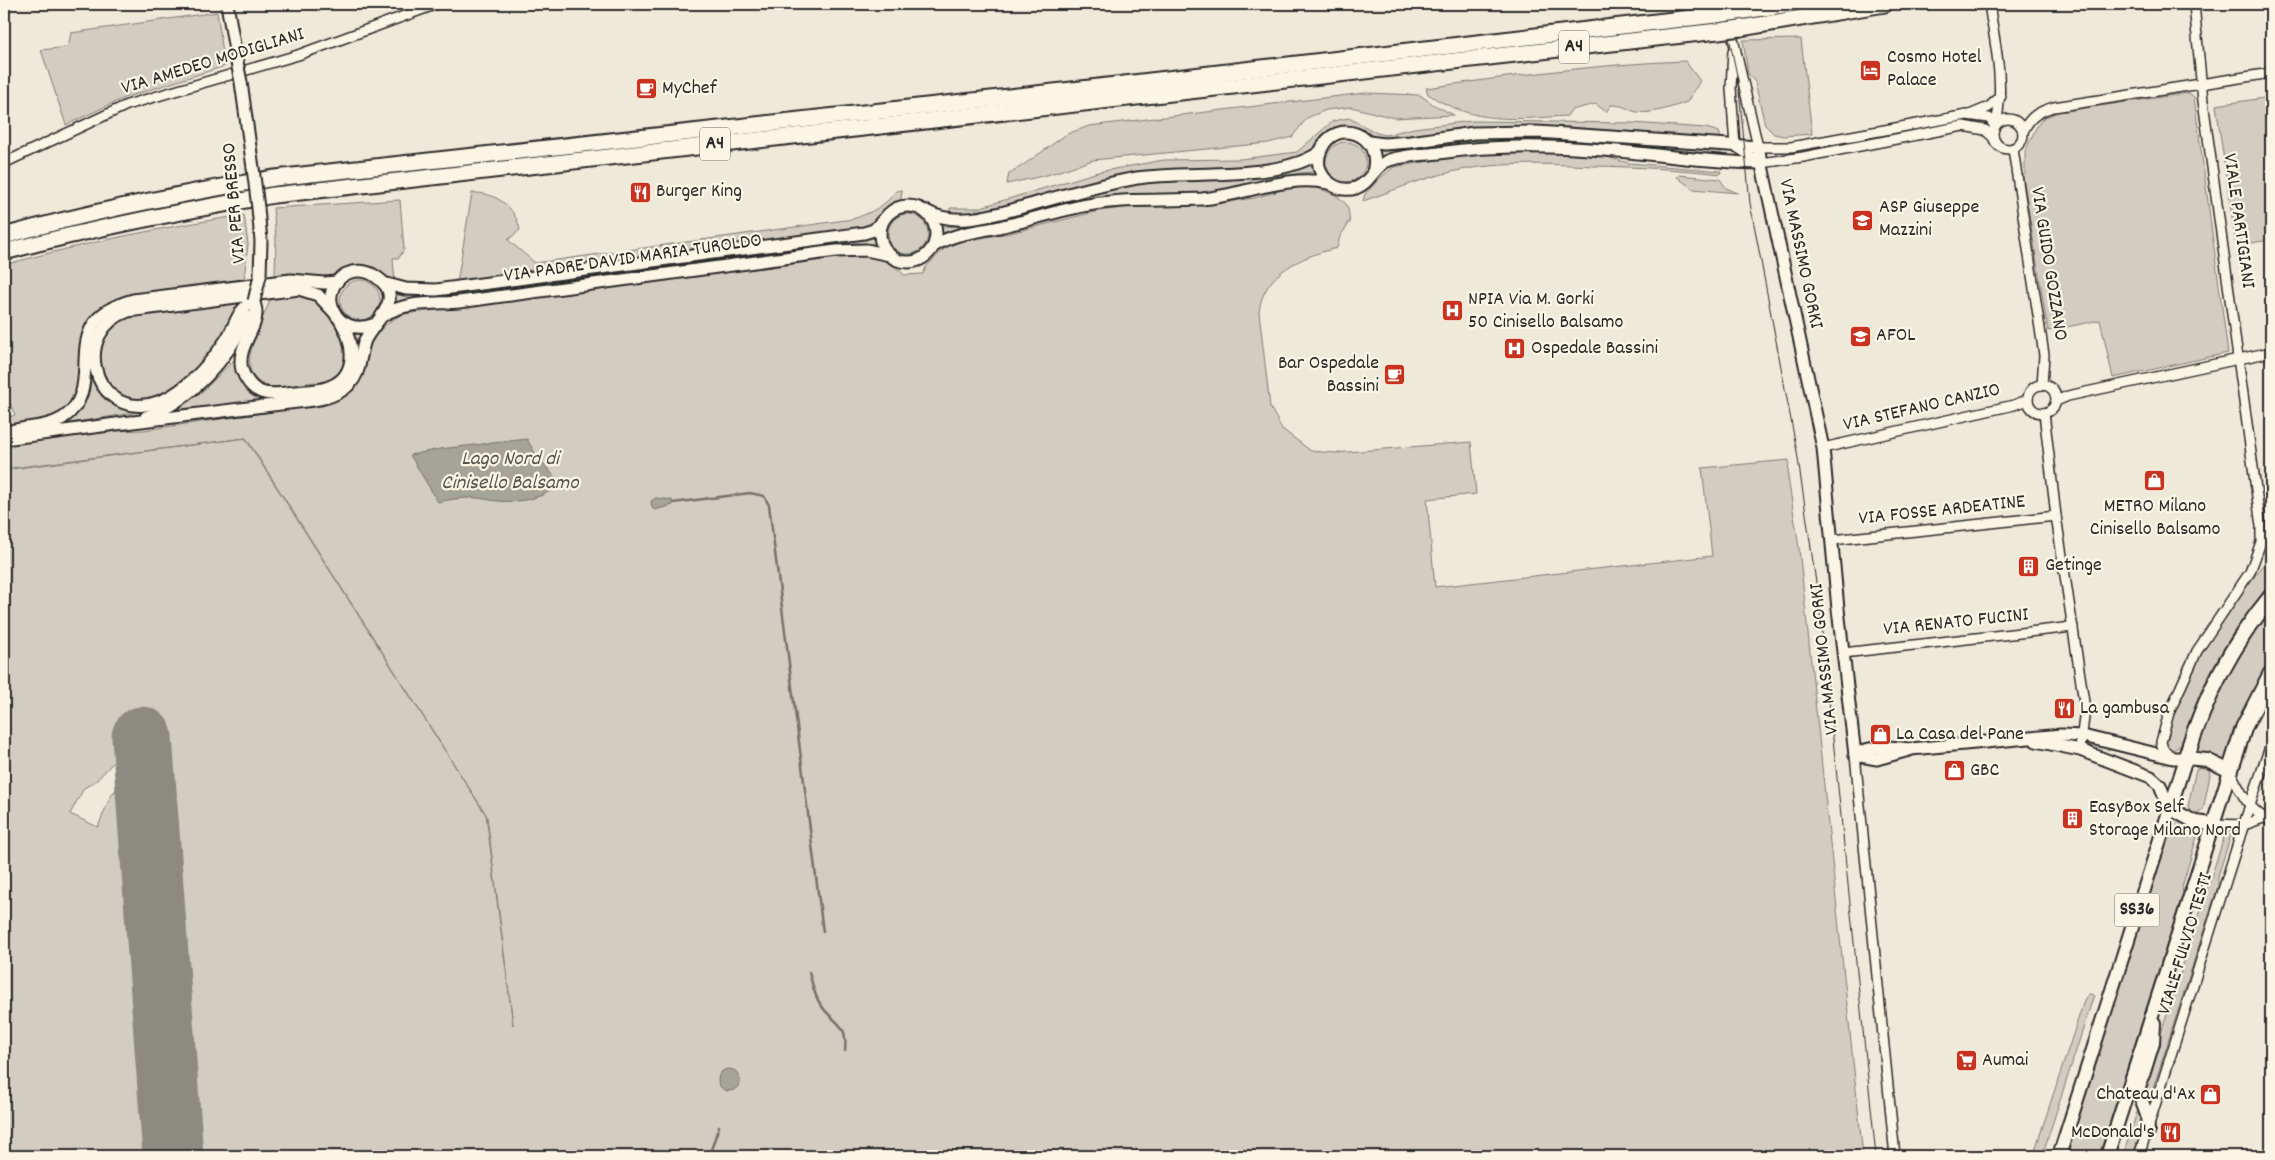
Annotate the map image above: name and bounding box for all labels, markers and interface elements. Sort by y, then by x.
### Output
street label: VIA AMEDEO MODIGLIANI [118,21,308,103]
road number: A4 [1559,31,1589,64]
place label: Cosmo Hotel Palace [1887,44,1982,95]
hotel icon: Cosmo Hotel Palace [1859,58,1883,82]
place label: MyChef [662,75,718,103]
cafe icon: MyChef [634,77,658,101]
road number: A4 [700,128,730,160]
street label: VIA PER BRESSO [216,141,254,265]
street label: VIALE PARTIGIANI [2215,152,2261,290]
street label: VIA MASSIMO GORKI [1770,177,1830,331]
place label: Burger King [656,178,742,206]
restaurant icon: Burger King [628,180,652,204]
street label: VIA GUIDO GOZZANO [2022,185,2074,343]
place label: ASP Giuseppe Mazzini [1879,194,1979,245]
school or university icon: ASP Giuseppe Mazzini [1851,208,1875,232]
street label: VIA PADRE DAVID MARIA TUROLDO [502,227,764,291]
place label: NPIA Via M. Gorki 50 Cinisello Balsamo [1468,286,1624,337]
hospital icon: NPIA Via M. Gorki 50 Cinisello Balsamo [1440,299,1464,323]
place label: AFOL [1876,322,1916,350]
school or university icon: AFOL [1848,324,1872,348]
place label: Ospedale Bassini [1531,335,1658,363]
hospital icon: Ospedale Bassini [1503,337,1527,361]
place label: Bar Ospedale Bassini [1278,350,1379,401]
cafe icon: Bar Ospedale Bassini [1383,363,1407,387]
street label: VIA STEFANO CANZIO [1841,376,2003,440]
water label: Lago Nord di Cinisello Balsamo [441,445,580,499]
shop icon: METRO Milano Cinisello Balsamo [2143,469,2167,493]
street label: VIA FOSSE ARDEATINE [1857,488,2027,534]
place label: METRO Milano Cinisello Balsamo [2090,493,2220,544]
place label: Getinge [2045,552,2102,580]
building icon: Getinge [2017,554,2041,578]
street label: VIA MASSIMO GORKI [1803,582,1847,736]
street label: VIA RENATO FUCINI [1882,601,2030,645]
place label: La gambusa [2080,695,2170,723]
restaurant icon: La gambusa [2052,697,2076,721]
place label: La Casa del Pane [1896,721,2024,749]
shop icon: La Casa del Pane [1868,723,1892,747]
place label: GBC [1970,757,2000,785]
shop icon: GBC [1942,759,1966,783]
place label: EasyBox Self Storage Milano Nord [2089,794,2241,845]
building icon: EasyBox Self Storage Milano Nord [2061,807,2085,831]
street label: VIALE FULVIO TESTI [2151,869,2221,1019]
road number: SS36 [2114,894,2160,926]
place label: Aumai [1982,1047,2029,1075]
supermarket icon: Aumai [1954,1049,1978,1073]
place label: Chateau d'Ax [2096,1081,2196,1109]
shop icon: Chateau d'Ax [2199,1083,2223,1107]
place label: McDonald's [2071,1119,2155,1147]
restaurant icon: McDonald's [2159,1121,2183,1145]

